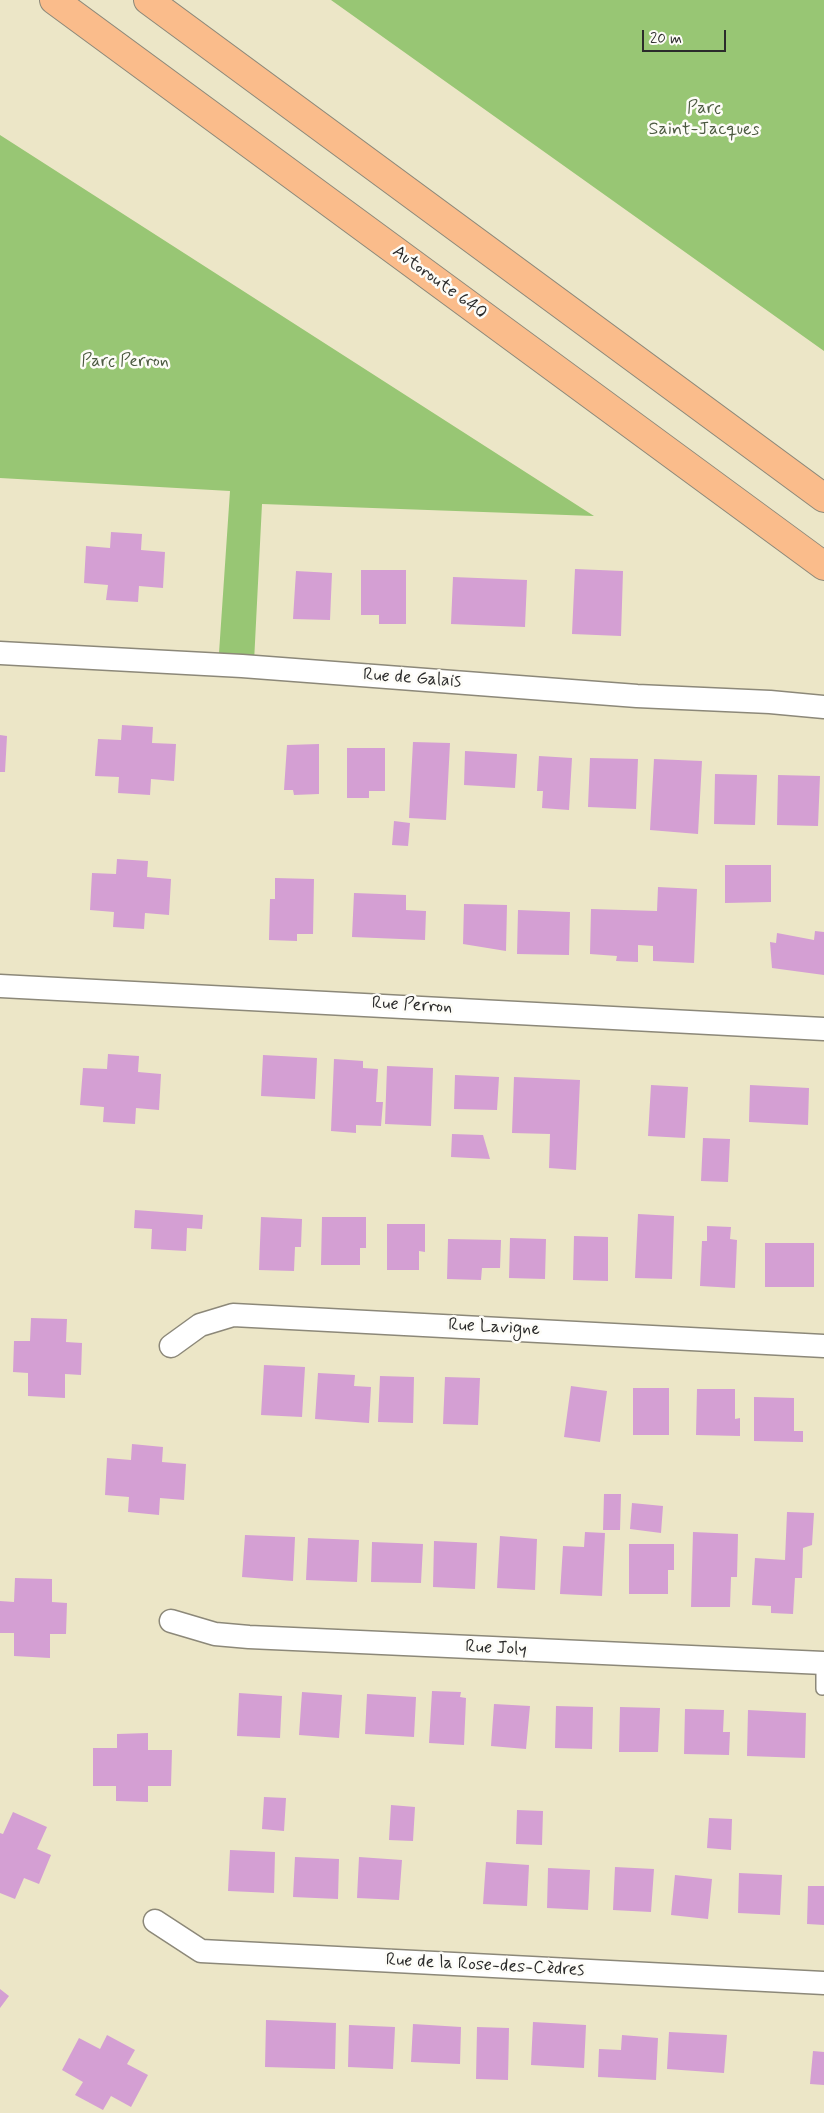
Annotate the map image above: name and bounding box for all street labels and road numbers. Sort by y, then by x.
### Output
street label: Autoroute 640 [388,241,490,325]
street label: Rue de Galais [362,665,462,693]
street label: Rue Perron [371,993,453,1019]
street label: Rue Lavigne [448,1315,540,1341]
street label: Rue Joly [465,1637,527,1661]
street label: Rue de la Rose-des-Cèdres [385,1950,585,1982]

